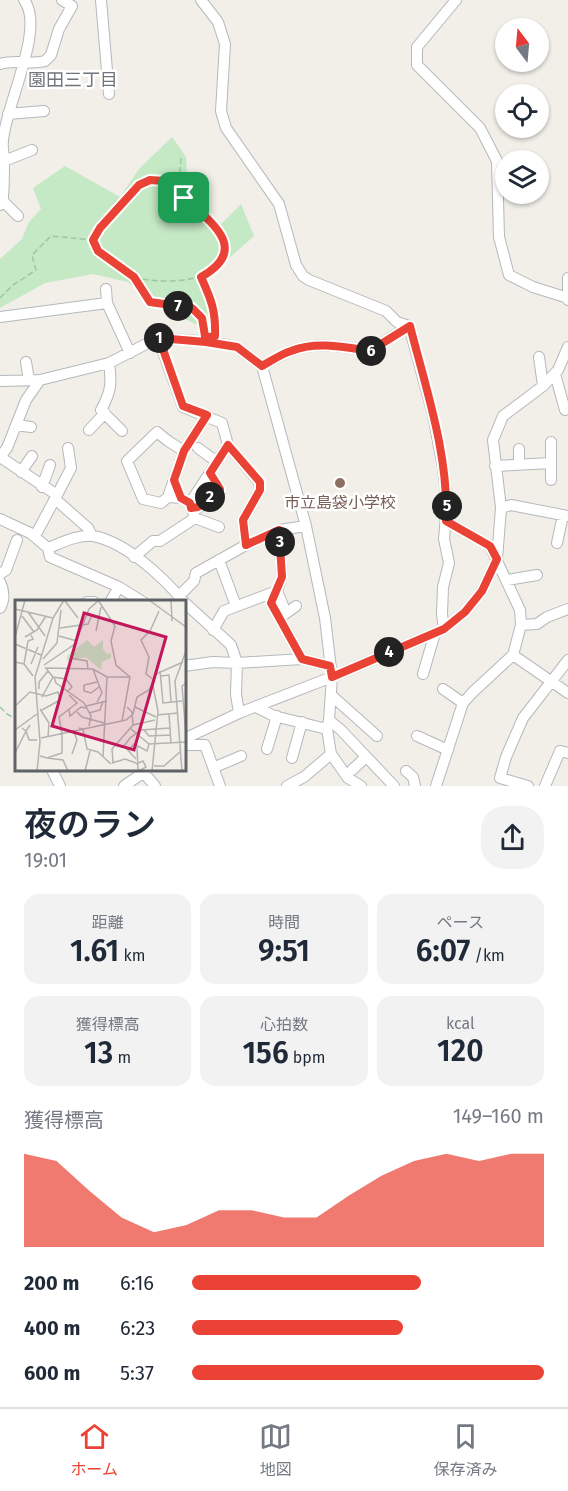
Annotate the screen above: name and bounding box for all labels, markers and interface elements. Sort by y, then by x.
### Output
north arrow [495,18,549,72]
map controls [495,18,549,204]
district label: 園田三丁目 [28,69,118,91]
button: locate [495,84,549,138]
button: layers [495,150,549,204]
pin [158,172,209,223]
icon: arrive [167,181,200,214]
pin: 7 [163,291,193,321]
text: 7 [174,296,182,315]
pin: 1 [144,323,174,353]
text: 1 [155,328,163,347]
pin: 6 [356,336,386,366]
text: 6 [366,341,376,360]
marker: 市立島袋小学校 [333,476,347,490]
pin: 2 [195,482,225,512]
text: 2 [206,487,214,506]
pin: 5 [432,491,462,521]
place label: 市立島袋小学校 [284,493,396,512]
text: 5 [443,496,451,515]
pin: 3 [265,527,295,557]
text: 3 [276,532,284,551]
inset map [15,600,186,771]
pin: 4 [374,637,404,667]
text: 4 [384,642,394,661]
text: 夜のラン [24,805,156,845]
button: share [481,806,544,869]
text: 19:01 [24,848,67,872]
text: 距離 [92,913,124,932]
text: 時間 [268,913,300,932]
text: ペース [437,913,484,932]
text: 1.61 [70,933,119,969]
text: 9:51 [258,933,310,969]
text: 6:07 [416,933,470,969]
text: km [119,946,145,965]
text: /km [470,946,505,965]
text: kcal [446,1014,475,1033]
text: 獲得標高 [76,1015,140,1034]
text: 心拍数 [260,1015,308,1034]
text: 120 [437,1033,484,1069]
text: 13 [84,1035,113,1071]
text: 156 [242,1035,289,1071]
text: m [113,1048,131,1067]
text: bpm [289,1048,326,1067]
text: 149–160 m [453,1104,544,1128]
text: 獲得標高 [24,1108,104,1132]
text: 200 m [24,1271,79,1295]
text: 6:16 [120,1271,154,1295]
text: 400 m [24,1316,80,1340]
text: 6:23 [120,1316,155,1340]
text: 600 m [24,1361,80,1385]
text: 5:37 [120,1361,154,1385]
tab: ホーム [71,1420,118,1480]
tab: 地図 [259,1420,292,1480]
tab: 保存済み [433,1420,497,1480]

